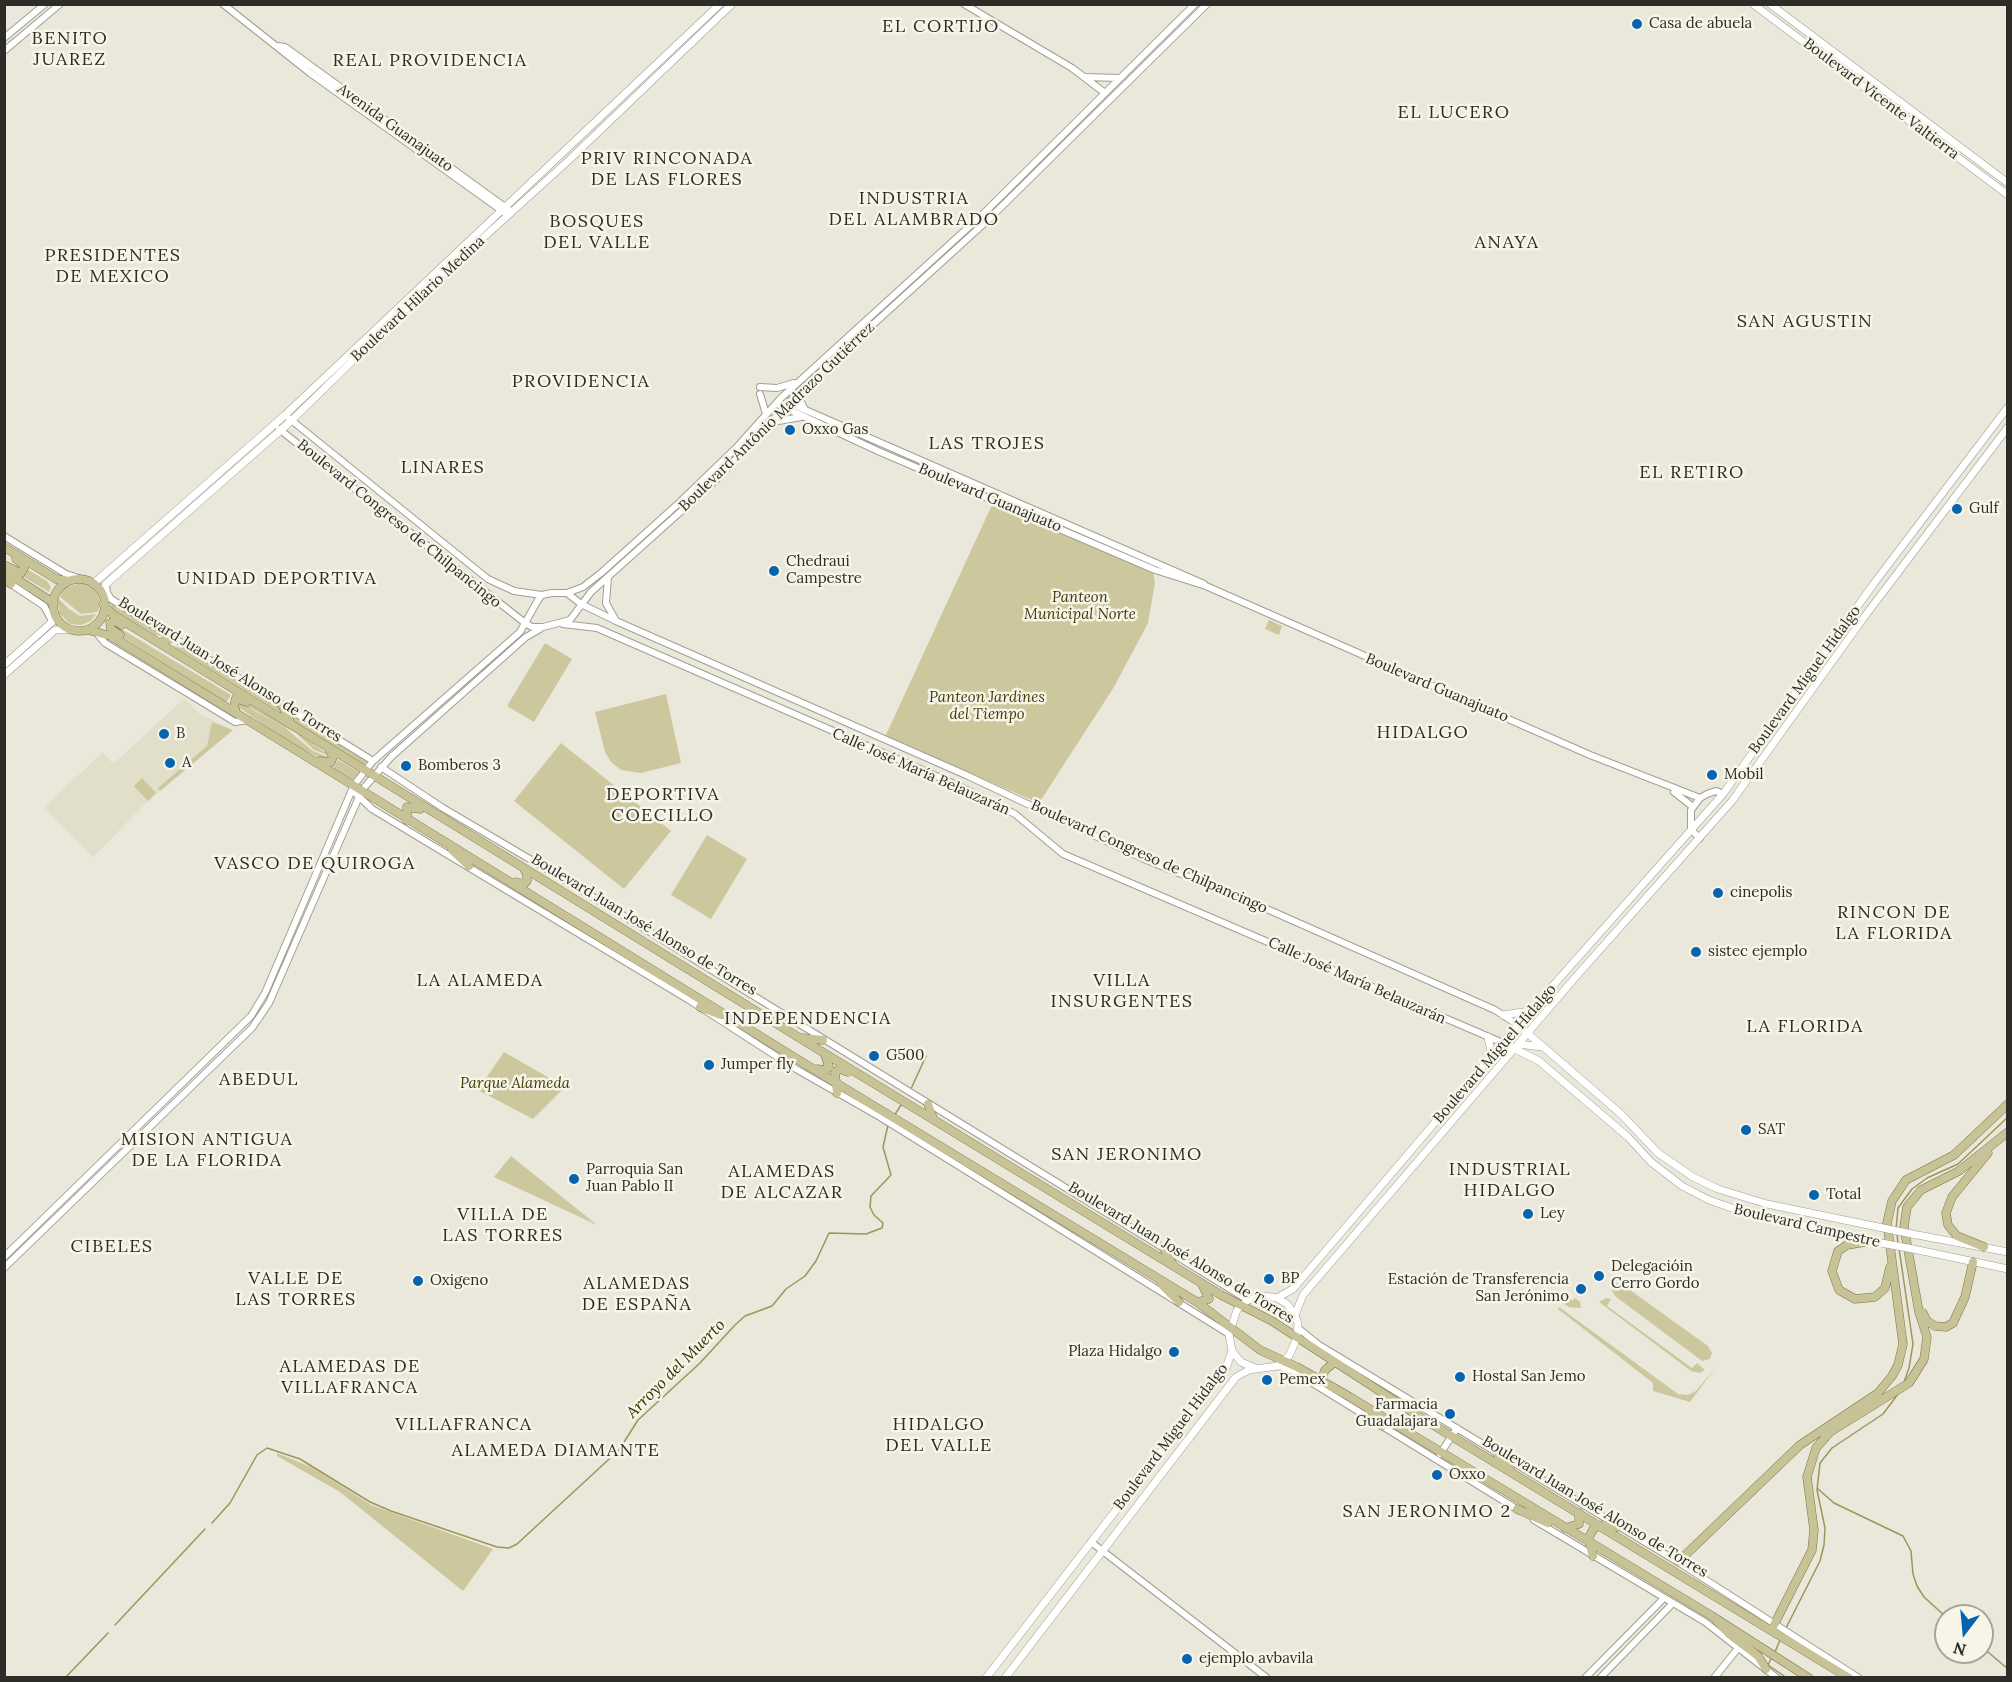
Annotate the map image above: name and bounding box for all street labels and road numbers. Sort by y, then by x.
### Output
street label: Boulevard Vicente Valtierra [1800,35,1962,163]
street label: Avenida Guanajuato [334,80,456,176]
street label: Boulevard Hilario Medina [347,232,489,366]
street label: Boulevard Antônio Madrazo Gutiérrez [676,319,878,515]
street label: Boulevard Congreso de Chilpancingo [293,436,505,612]
street label: Boulevard Guanajuato [916,460,1064,536]
street label: Boulevard Juan José Alonso de Torres [115,593,345,747]
street label: Boulevard Miguel Hidalgo [1745,602,1865,758]
street label: Boulevard Guanajuato [1363,650,1511,726]
street label: Calle José María Belauzarán [829,725,1013,819]
street label: Boulevard Congreso de Chilpancingo [1028,796,1270,918]
street label: Boulevard Juan José Alonso de Torres [528,850,760,1000]
street label: Calle José María Belauzarán [1265,934,1449,1028]
street label: Boulevard Miguel Hidalgo [1430,981,1560,1127]
street label: Boulevard Juan José Alonso de Torres [1065,1178,1297,1328]
street label: Boulevard Campestre [1732,1200,1882,1252]
street label: Boulevard Miguel Hidalgo [1110,1360,1232,1514]
street label: Boulevard Juan José Alonso de Torres [1479,1432,1711,1582]

